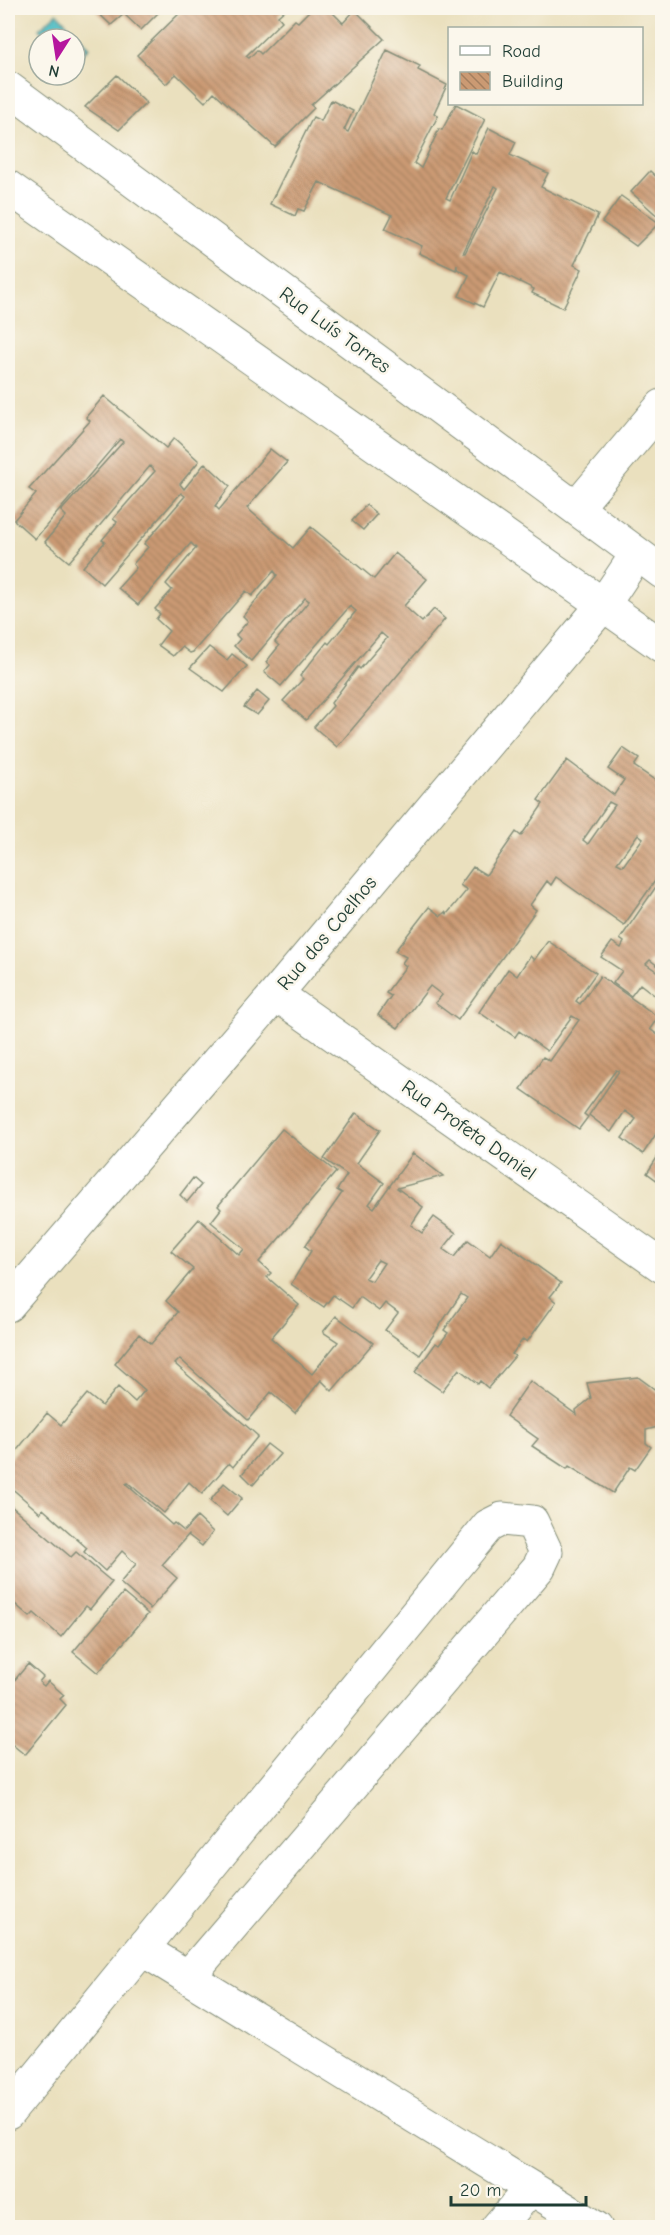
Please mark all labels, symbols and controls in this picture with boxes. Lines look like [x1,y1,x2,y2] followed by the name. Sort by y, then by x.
[27,27,87,87] north arrow
[448,27,643,105] legend
[502,41,541,62] text: Road
[47,61,61,81] text: N
[502,71,564,92] text: Building
[275,282,395,378] street label: Rua Luís Torres
[273,871,381,995] street label: Rua dos Coelhos
[397,1075,541,1185] street label: Rua Profeta Daniel
[451,2169,586,2207] scale bar
[460,2180,501,2201] text: 20 m

